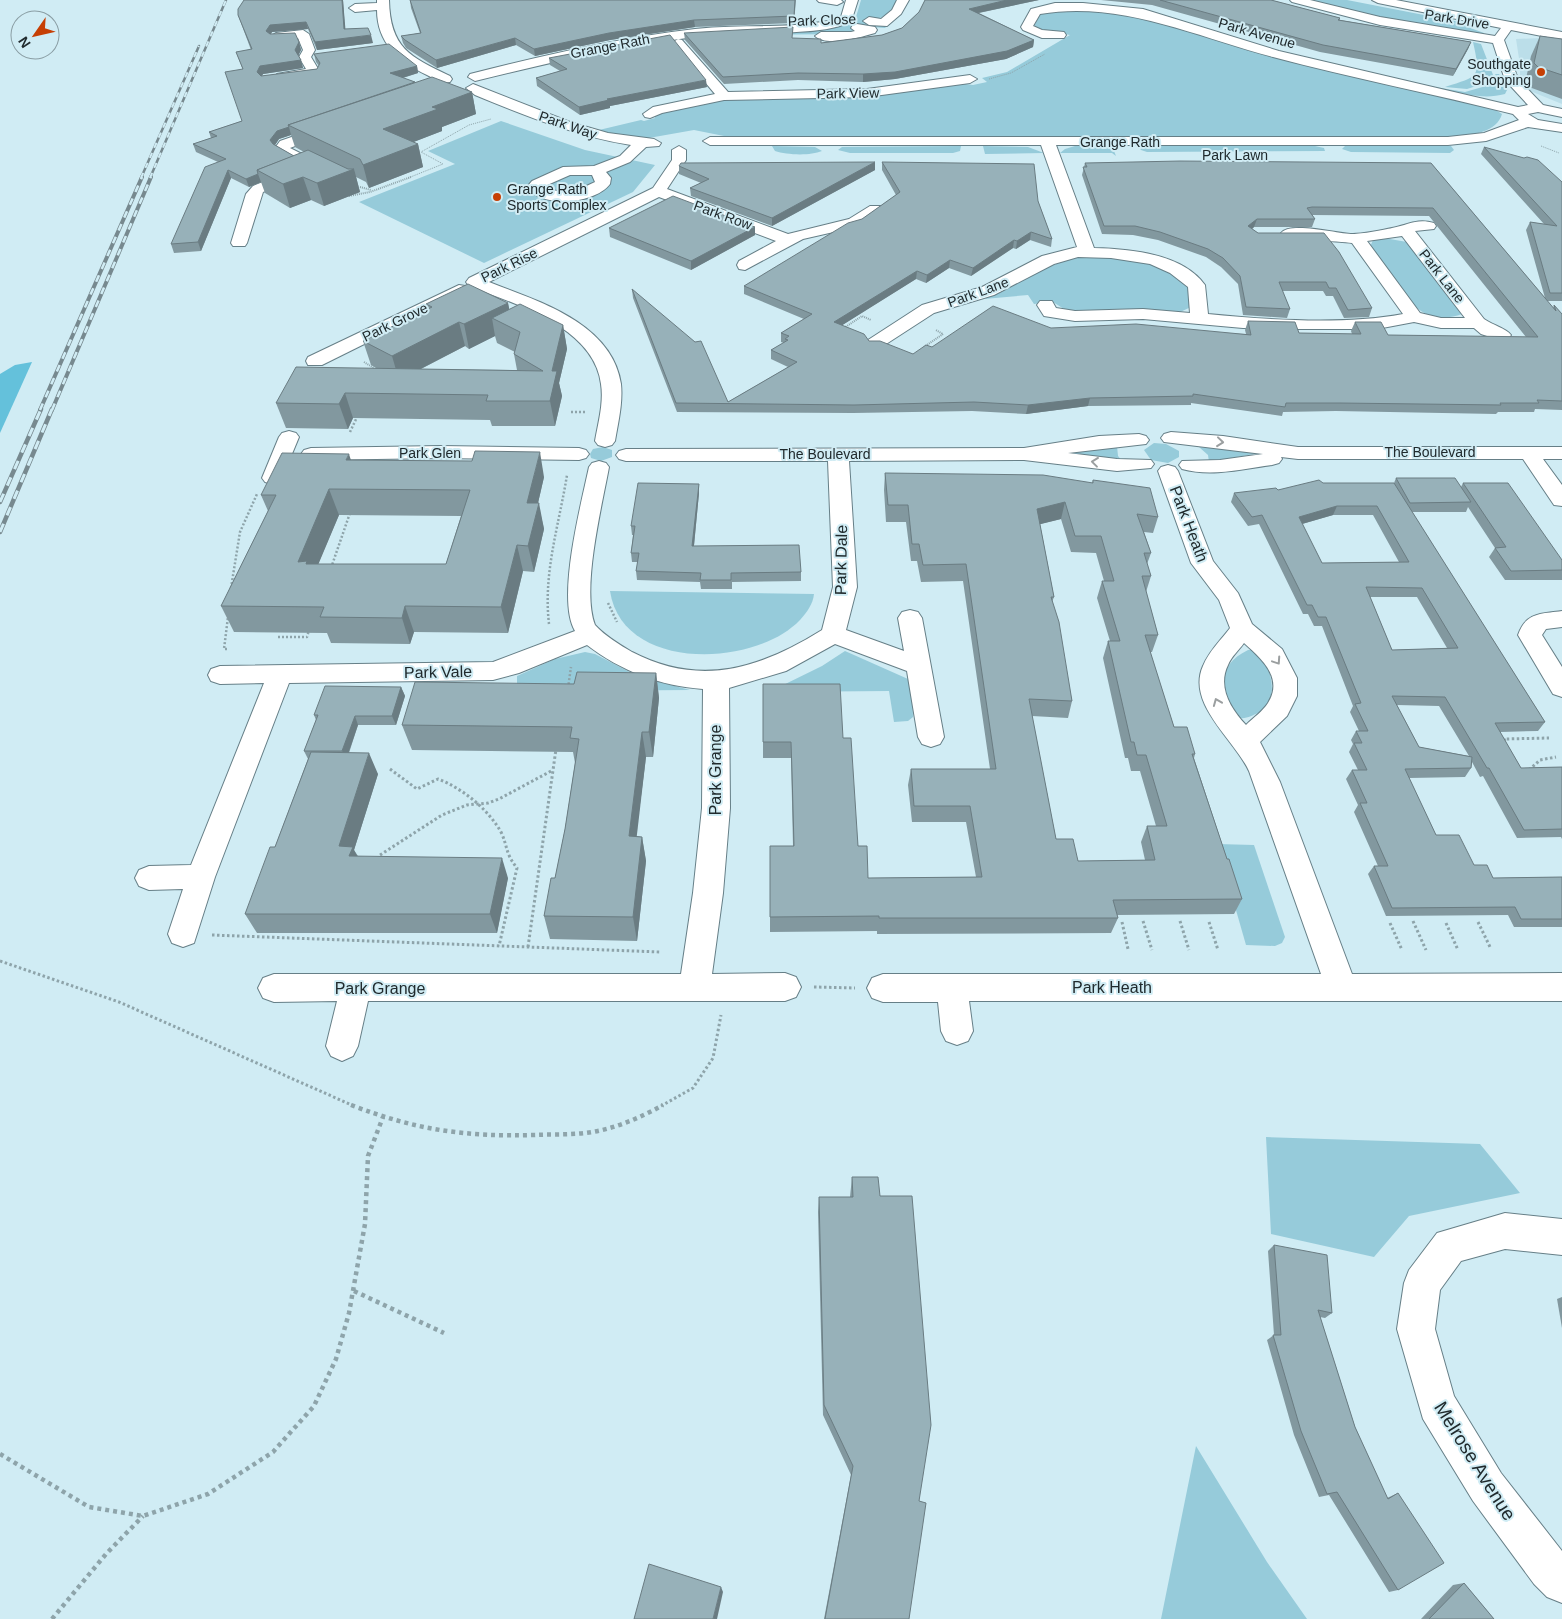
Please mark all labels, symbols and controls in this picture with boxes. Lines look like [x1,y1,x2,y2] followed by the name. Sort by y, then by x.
[1423,6,1491,32] street label: Park Drive
[10,10,60,60] north arrow
[788,11,857,29] street label: Park Close
[1217,14,1297,52] street label: Park Avenue
[569,30,651,62] street label: Grange Rath
[15,34,34,51] text: N
[1467,56,1531,88] place label: Southgate Shopping
[1535,66,1547,78] marker: Southgate Shopping
[816,84,880,102] street label: Park View
[537,108,599,142] street label: Park Way
[1080,134,1160,150] street label: Grange Rath
[1202,147,1268,163] street label: Park Lawn
[507,181,607,213] place label: Grange Rath Sports Complex
[491,191,503,203] marker: Grange Rath Sports Complex
[692,197,755,233] street label: Park Row
[478,244,540,285] street label: Park Rise
[1416,246,1468,306] street label: Park Lane
[945,273,1011,310] street label: Park Lane
[360,299,431,345] street label: Park Grove
[1216,436,1224,447] one-way arrow
[1384,444,1476,460] street label: The Boulevard
[399,445,461,461] street label: Park Glen
[779,446,871,462] street label: The Boulevard
[1091,457,1099,468] one-way arrow
[1167,484,1211,564] street label: Park Heath
[832,525,850,595] street label: Park Dale
[1271,655,1280,665] one-way arrow
[404,663,472,681] street label: Park Vale
[1212,698,1223,707] one-way arrow
[707,725,724,815] street label: Park Grange
[1072,979,1152,996] street label: Park Heath
[335,980,425,997] street label: Park Grange
[1430,1398,1520,1524] street label: Melrose Avenue

